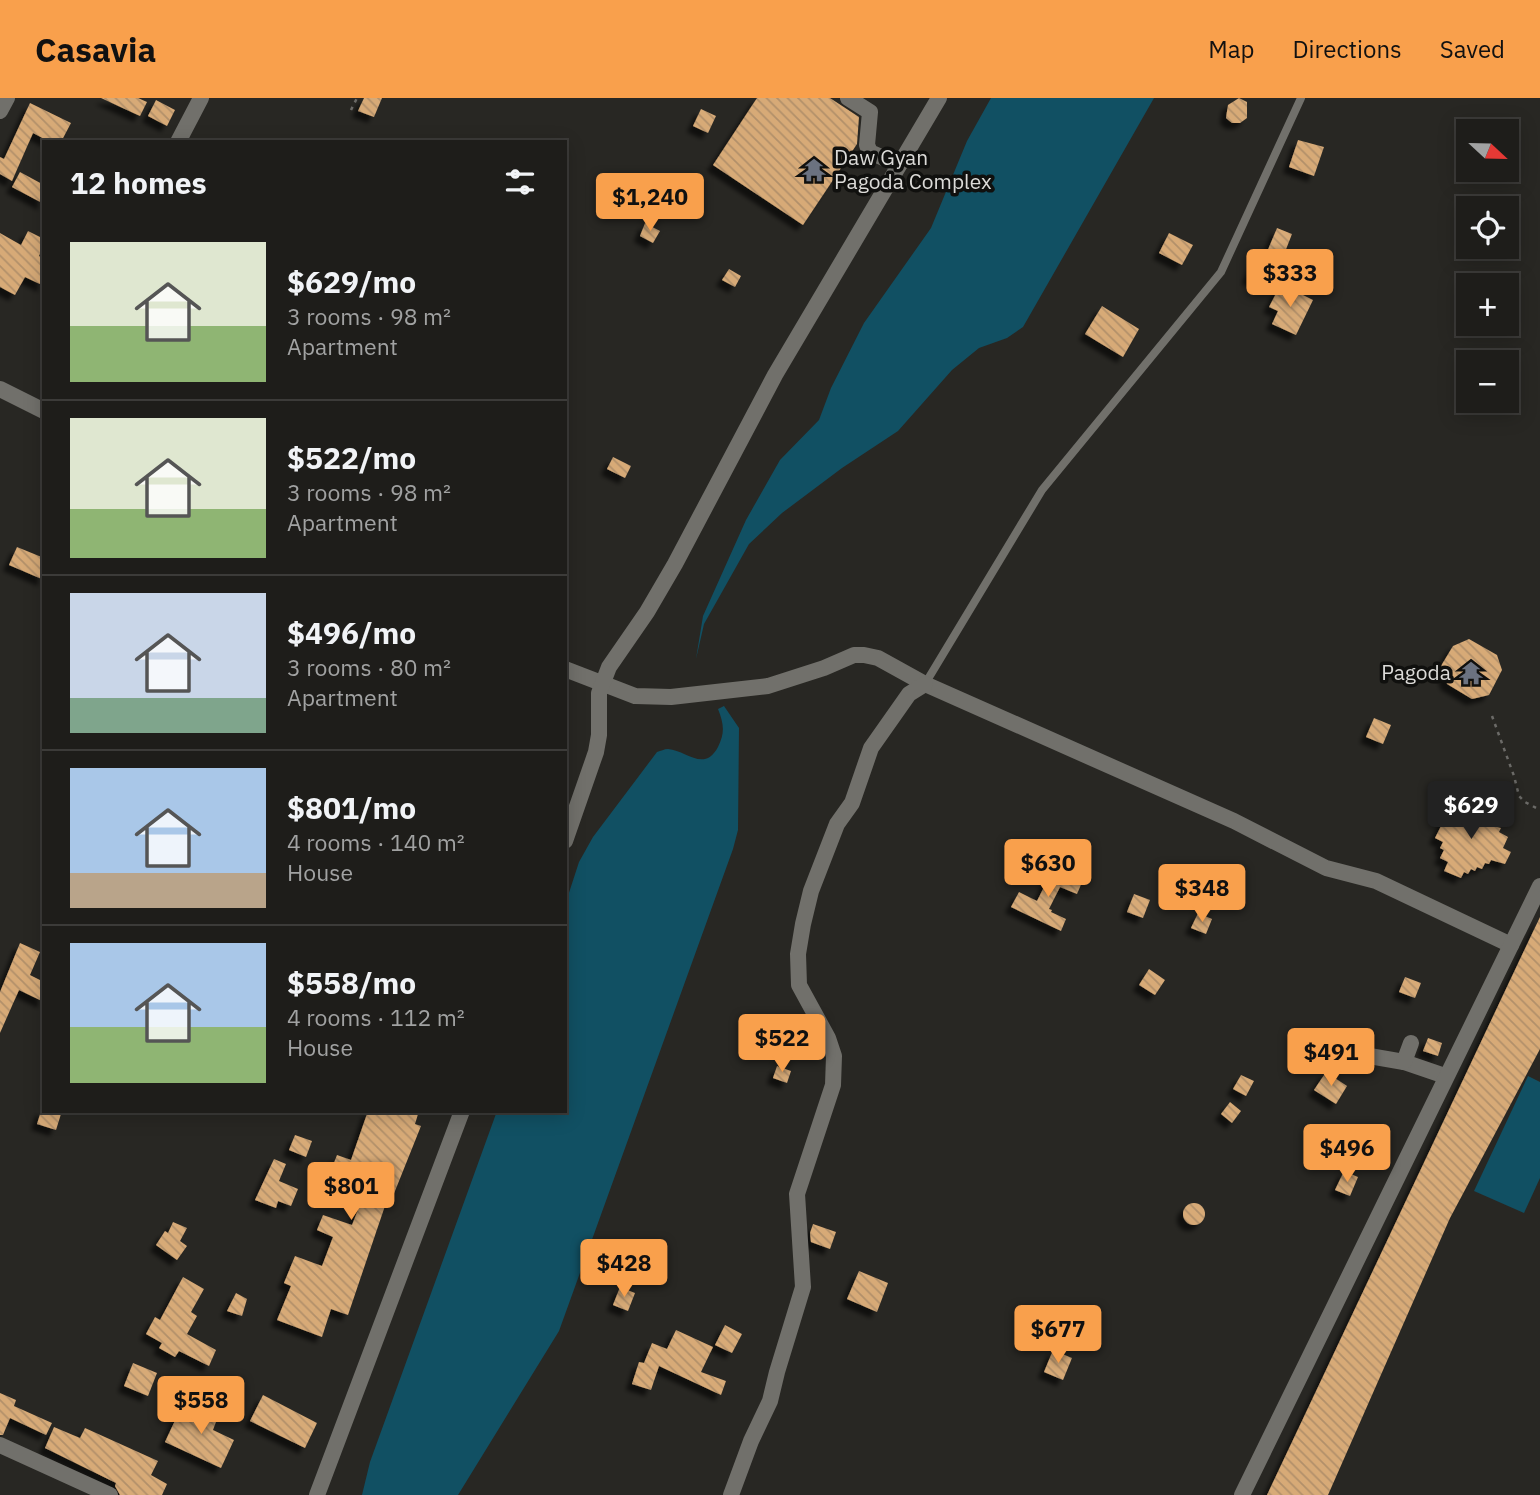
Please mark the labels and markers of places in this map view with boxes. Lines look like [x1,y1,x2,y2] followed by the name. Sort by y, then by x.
[834,143,992,195] place label: Daw Gyan Pagoda Complex
[800,156,828,184] temple icon: Daw Gyan Pagoda Complex
[593,174,707,233] pin: $1,240
[1249,250,1331,309] pin: $333
[1381,658,1451,686] place label: Pagoda
[1457,659,1485,687] temple icon: Pagoda
[1430,782,1512,841] pin: $629
[1007,840,1089,899] pin: $630
[1161,864,1243,924] pin: $348
[741,1014,823,1074] pin: $522
[1290,1028,1372,1088] pin: $491
[1306,1124,1388,1184] pin: $496
[310,1162,392,1222] pin: $801
[583,1240,665,1299] pin: $428
[1017,1306,1099,1365] pin: $677
[160,1376,242,1436] pin: $558

